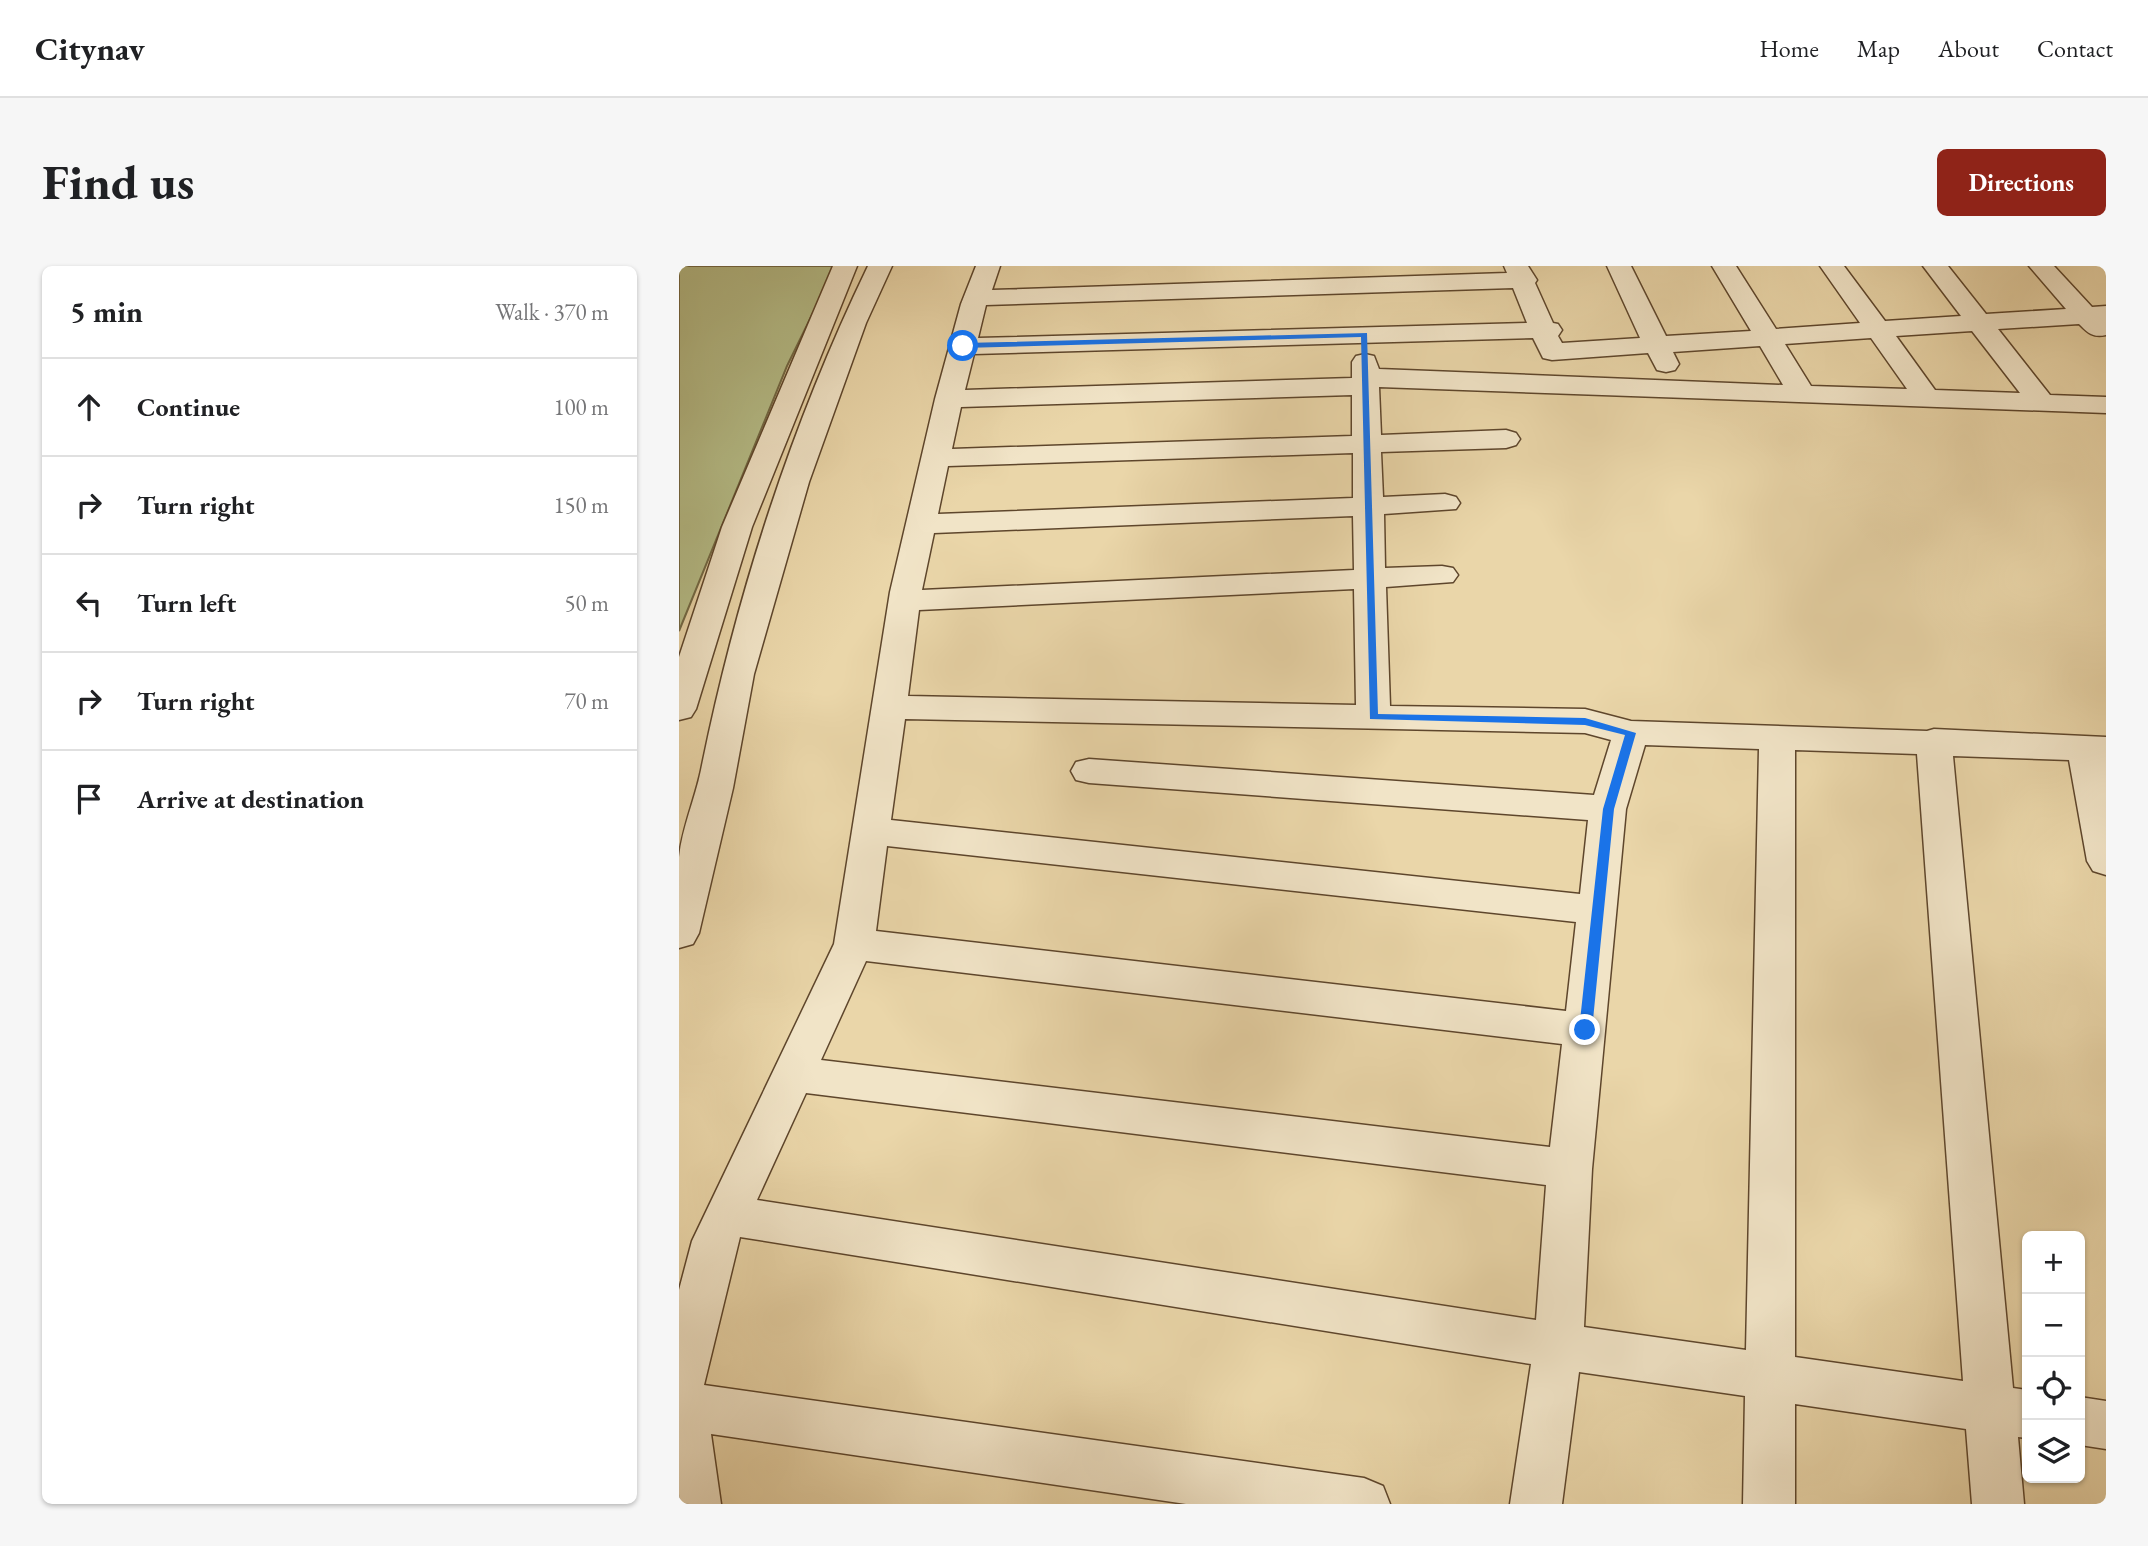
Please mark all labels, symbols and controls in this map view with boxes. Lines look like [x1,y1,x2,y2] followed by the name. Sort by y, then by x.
[35,27,145,70] text: Citynav
[1759,33,1819,64] text: Home
[1857,33,1900,64] text: Map
[1938,33,1999,64] text: About
[2037,33,2113,64] text: Contact
[1937,149,2106,216] button: Directions
[42,150,194,214] text: Find us
[70,292,143,331] text: 5 min
[495,297,609,327] text: Walk · 370 m
[947,330,978,361] route start
[70,388,108,426] icon: ahead
[137,390,240,424] text: Continue
[553,392,609,422] text: 100 m
[70,486,108,524] icon: right
[137,488,255,522] text: Turn right
[553,490,609,520] text: 150 m
[70,584,108,622] icon: left
[137,586,236,620] text: Turn left
[564,588,609,618] text: 50 m
[70,682,108,720] icon: right
[137,684,255,718] text: Turn right
[564,686,609,716] text: 70 m
[70,780,108,818] icon: arrive
[137,782,364,816] text: Arrive at destination
[1569,1014,1600,1045] route end
[2022,1231,2085,1483] map controls
[2022,1231,2085,1294] button: +
[2022,1294,2085,1357] button: −
[2022,1357,2085,1420] button: locate
[2022,1420,2085,1483] button: layers

